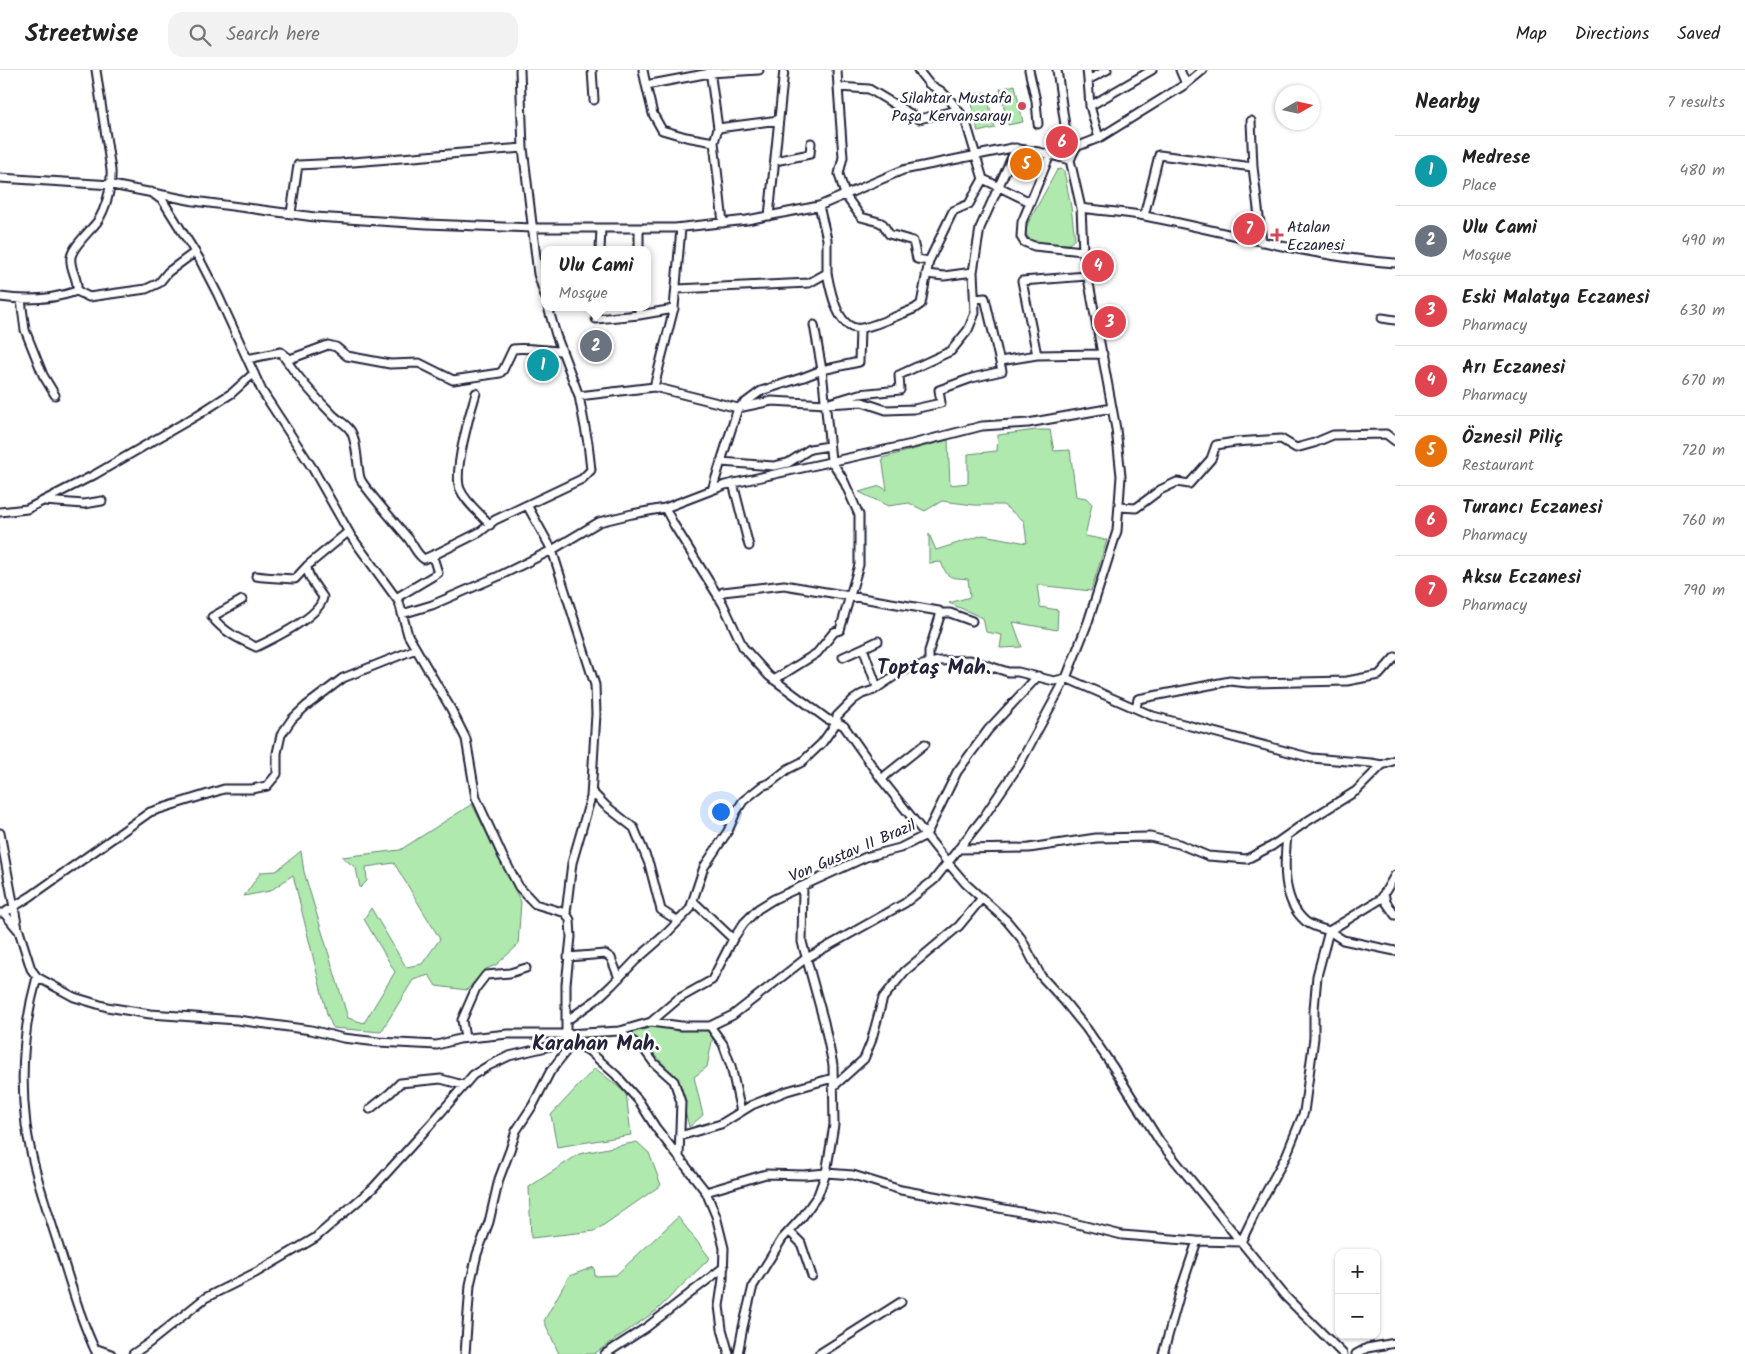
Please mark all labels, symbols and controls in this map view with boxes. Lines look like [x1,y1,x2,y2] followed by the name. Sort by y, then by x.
[168,12,518,57] search box
[25,15,138,54] text: Streetwise
[226,20,320,50] text: Search here
[1515,20,1547,49] text: Map
[1575,20,1649,49] text: Directions
[1677,20,1720,49] text: Saved
[186,21,214,49] icon: search
[1275,85,1320,130] north arrow
[892,86,1012,129] place label: Silahtar Mustafa Paşa Kervansarayı
[1415,86,1480,119] text: Nearby
[1667,90,1725,115] text: 7 results
[1016,100,1028,112] marker: Silahtar Mustafa Paşa Kervansarayı
[1046,123,1078,161] pin: 6
[1462,143,1530,173] text: Medrese
[1010,145,1042,183] pin: 5
[1429,158,1433,183] text: 1
[1679,158,1725,183] text: 480 m
[1462,173,1496,198] text: Place
[1233,210,1265,248] pin: 7
[1462,213,1537,243] text: Ulu Cami
[1287,215,1346,258] place label: Atalan Eczanesi
[1426,228,1436,253] text: 2
[1681,228,1725,253] text: 490 m
[1271,229,1283,241] marker: Atalan Eczanesi
[1462,243,1511,268] text: Mosque
[541,246,651,311] popup
[1082,247,1114,285] pin: 4
[559,251,633,281] text: Ulu Cami
[559,281,608,306] text: Mosque
[1462,283,1649,313] text: Eski Malatya Eczanesi
[1427,298,1435,323] text: 3
[1680,298,1725,323] text: 630 m
[1094,303,1126,341] pin: 3
[1462,313,1527,338] text: Pharmacy
[580,327,612,365] pin: 2
[527,346,559,384] pin: 1
[1462,353,1565,383] text: Arı Eczanesi
[1427,368,1435,393] text: 4
[1682,368,1725,393] text: 670 m
[1462,383,1527,408] text: Pharmacy
[1462,423,1564,453] text: Öznesil Piliç
[1427,438,1435,463] text: 5
[1681,438,1725,463] text: 720 m
[1462,453,1534,478] text: Restaurant
[1462,493,1602,523] text: Turancı Eczanesi
[1427,508,1435,533] text: 6
[1682,508,1725,533] text: 760 m
[1462,523,1527,548] text: Pharmacy
[1462,563,1581,593] text: Aksu Eczanesi
[1427,578,1435,603] text: 7
[1683,578,1725,603] text: 790 m
[1462,593,1527,618] text: Pharmacy
[877,652,991,685] district label: Toptaş Mah.
[708,799,734,825] your location
[785,813,920,889] street label: Von Gustav II Brazil
[532,1028,660,1061] district label: Karahan Mah.
[1335,1249,1380,1339] map controls
[1335,1249,1380,1294] button: +
[1335,1294,1380,1339] button: −

